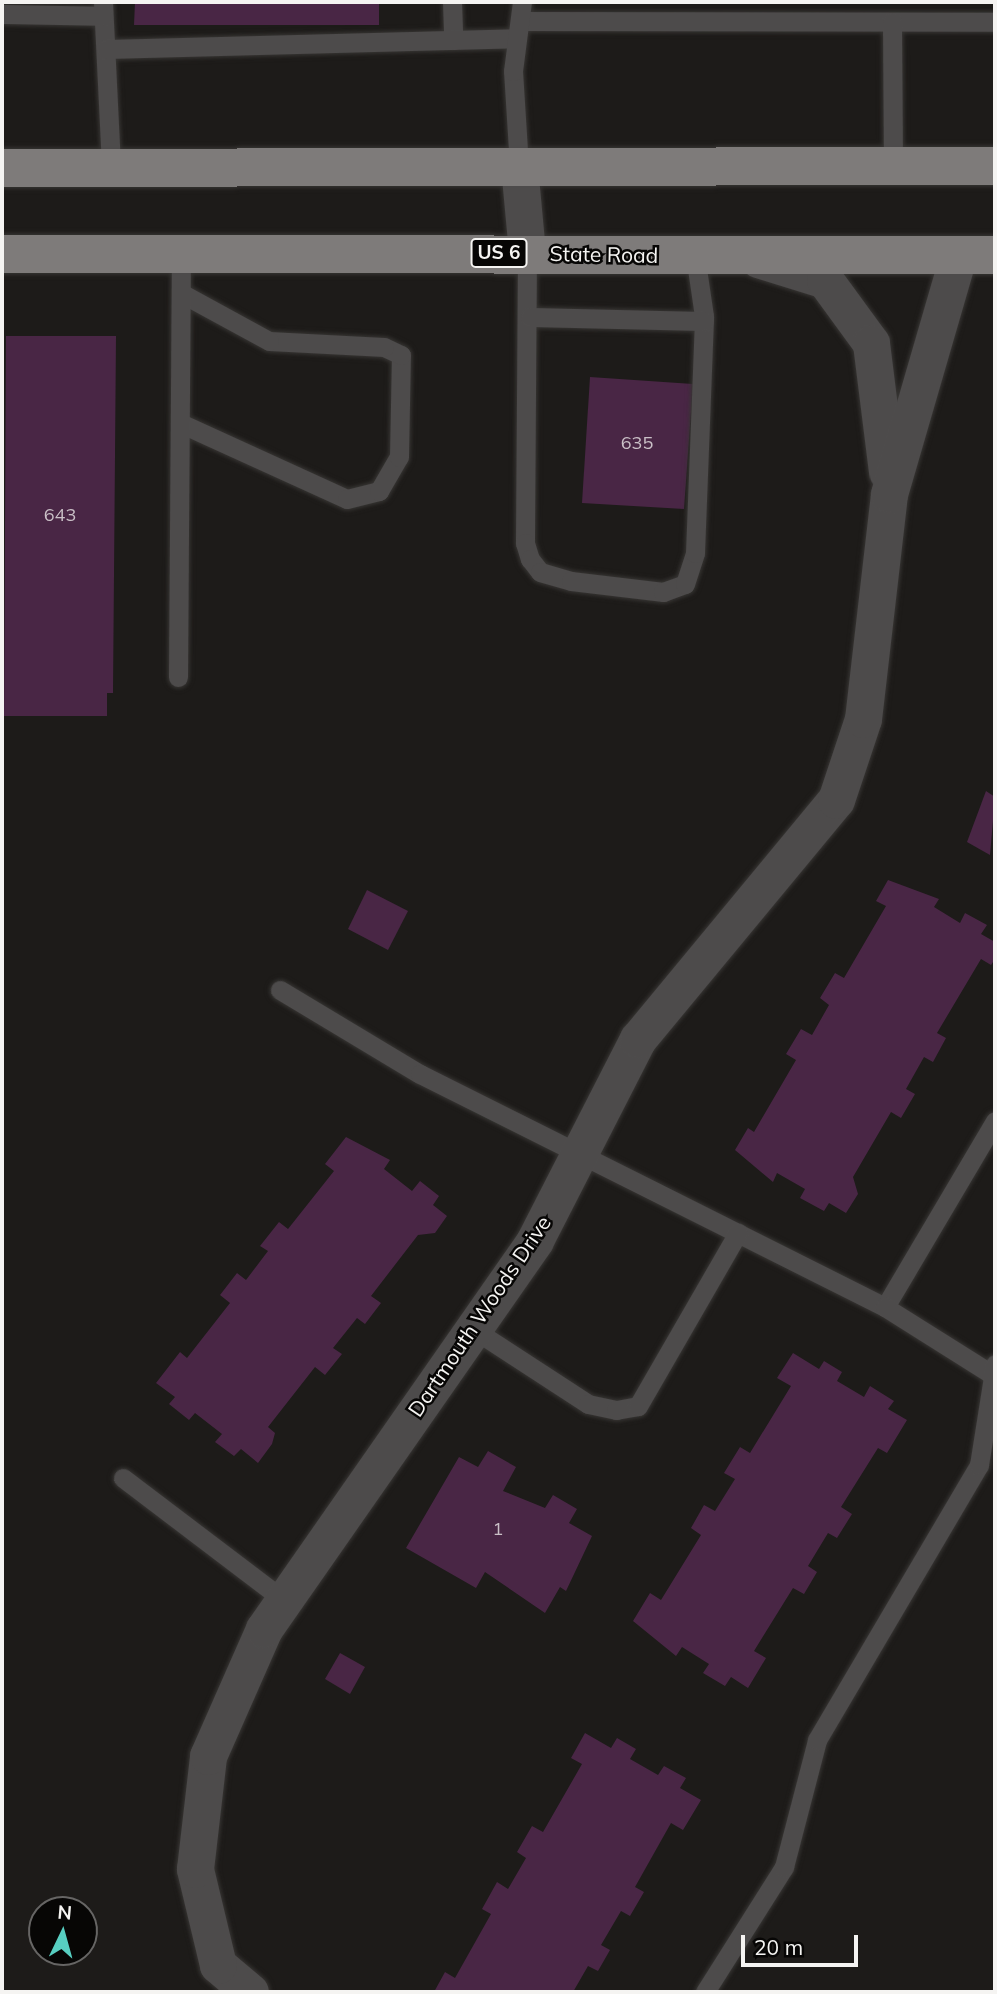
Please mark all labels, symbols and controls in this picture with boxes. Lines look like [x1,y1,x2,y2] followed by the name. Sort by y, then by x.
[469,238,529,268] road number: US 6
[549,240,659,268] street label: State Road
[621,432,653,454] house number: 635
[44,504,76,526] house number: 643
[402,1211,556,1421] street label: Dartmouth Woods Drive
[493,1518,503,1540] house number: 1
[28,1896,98,1966] north arrow
[56,1899,73,1925] text: N
[745,1920,862,1964] scale bar
[754,1934,803,1960] text: 20 m

